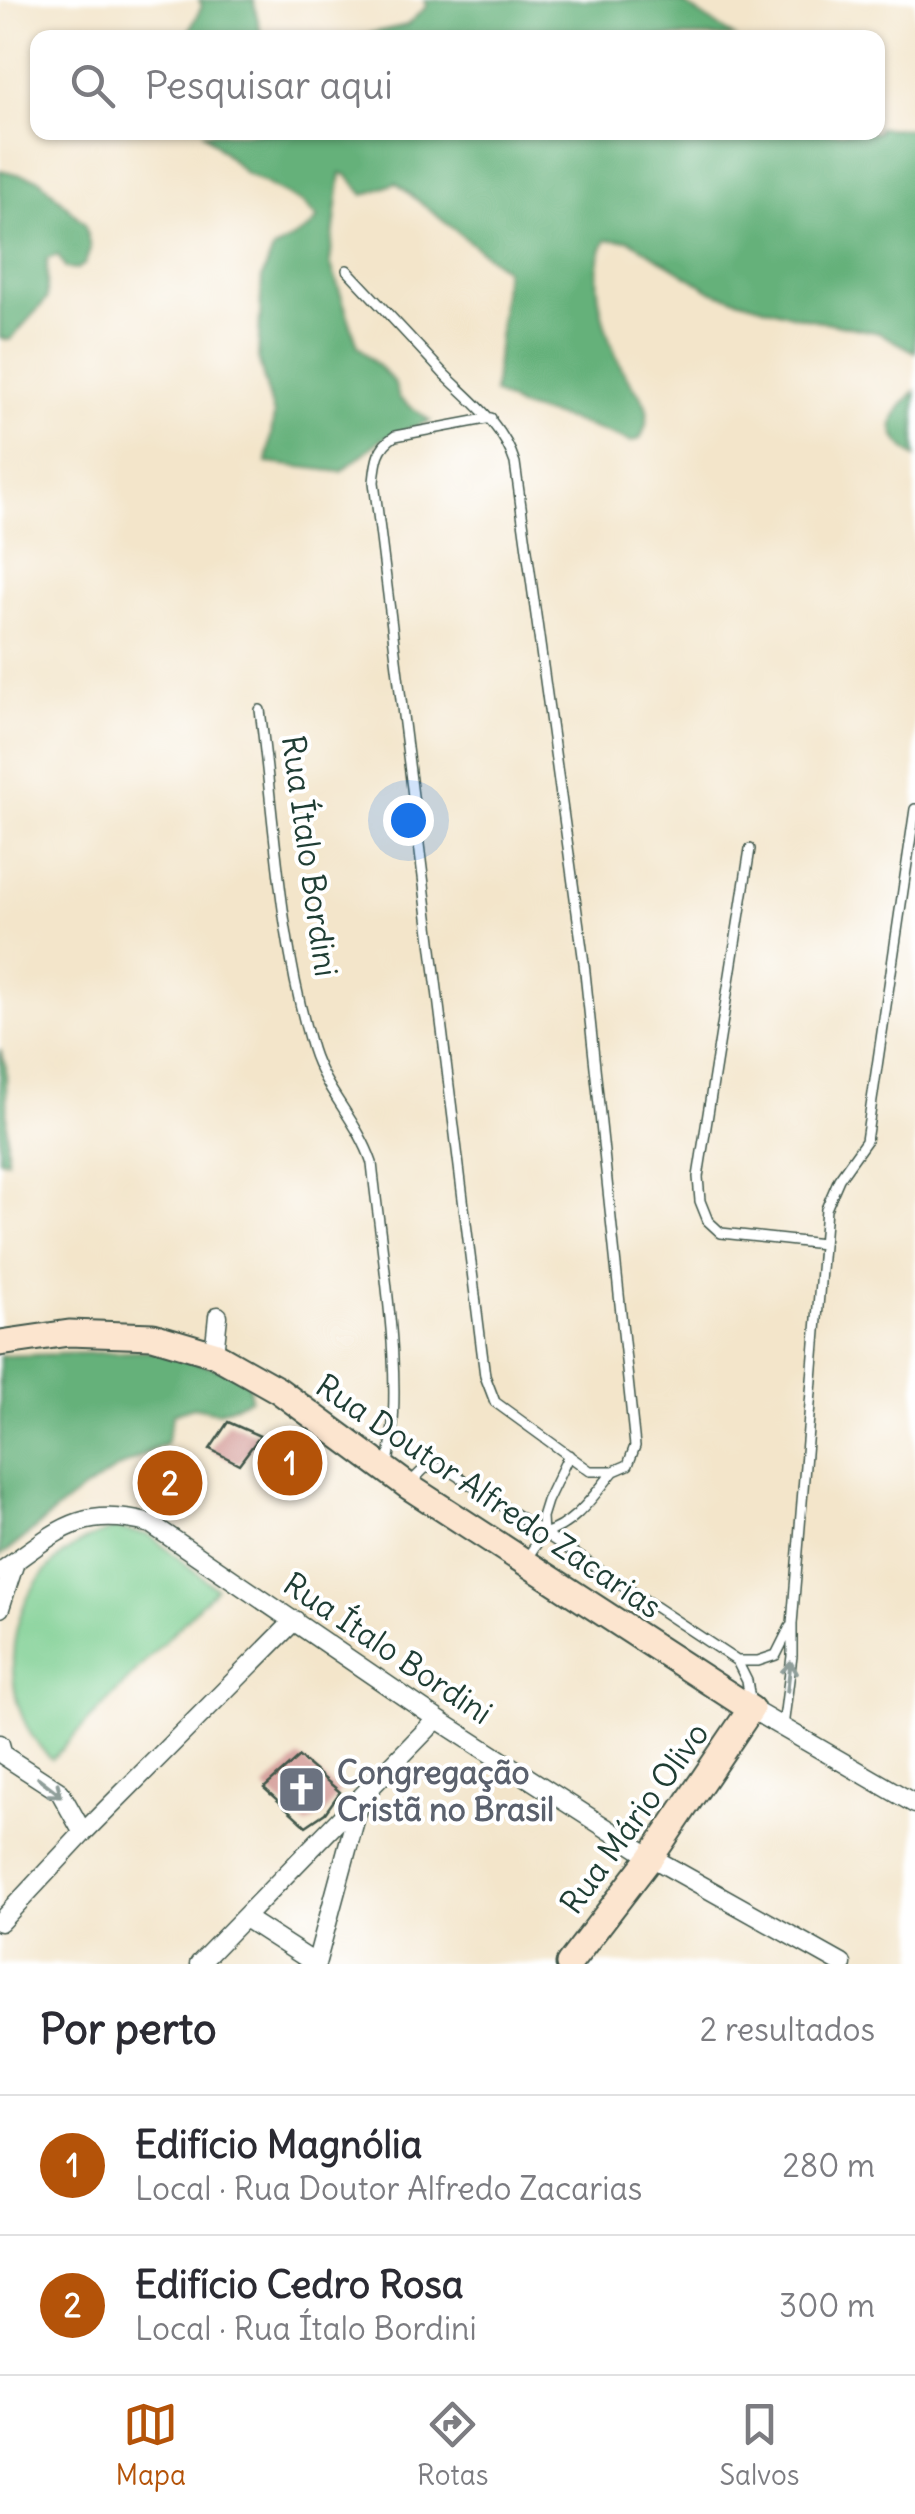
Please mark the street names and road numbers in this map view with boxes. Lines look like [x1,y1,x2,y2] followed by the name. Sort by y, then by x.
[273,733,347,979] street label: Rua Ítalo Bordini
[308,1365,670,1627] street label: Rua Doutor Alfredo Zacarias
[276,1563,500,1733] street label: Rua Ítalo Bordini
[551,1714,717,1922] street label: Rua Mário Olivo

